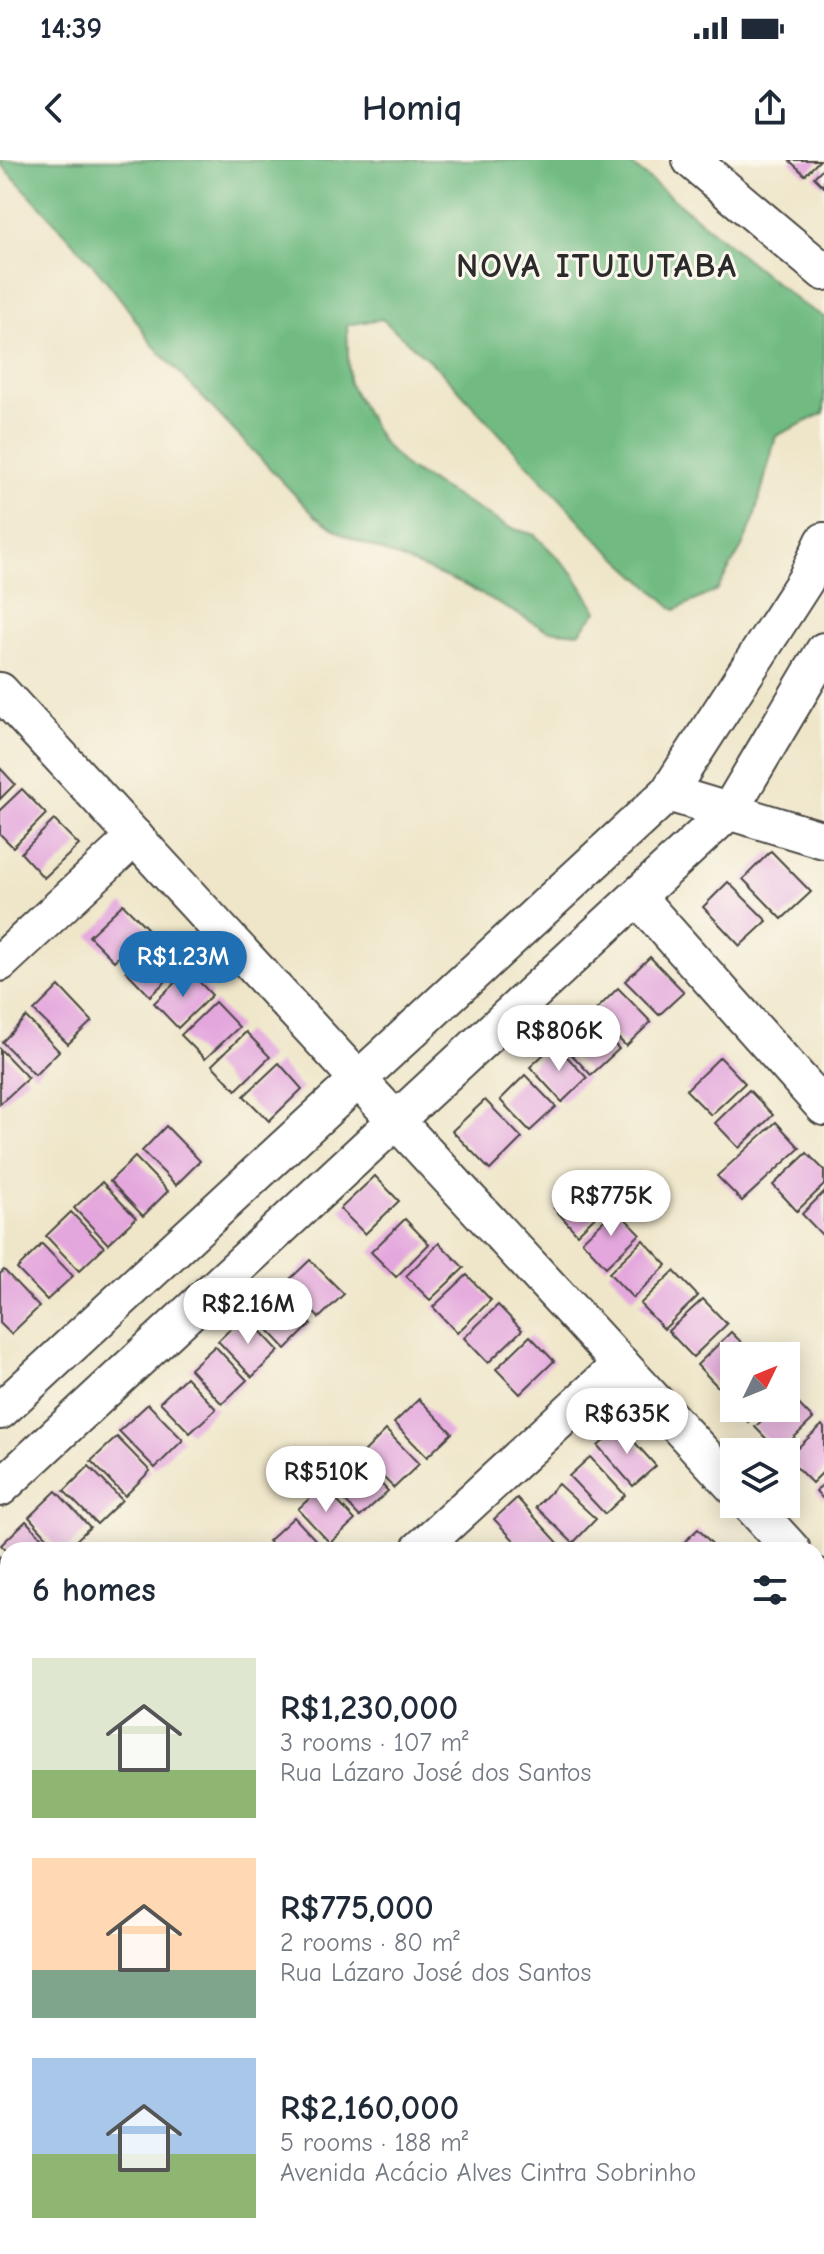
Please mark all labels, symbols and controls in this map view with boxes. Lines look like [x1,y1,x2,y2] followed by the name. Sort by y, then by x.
[40,11,102,46] text: 14:39
[32,86,76,130] icon: back
[748,86,792,130] icon: share
[362,88,462,129] text: Homiq
[456,246,738,286] district label: NOVA ITUIUTABA
[109,931,257,999] pin: R$1.23M
[137,942,229,972] text: R$1.23M
[494,1005,624,1073] pin: R$806K
[515,1016,603,1046] text: R$806K
[546,1170,676,1238] pin: R$775K
[570,1181,652,1211] text: R$775K
[174,1278,322,1346] pin: R$2.16M
[201,1289,295,1319] text: R$2.16M
[720,1342,800,1422] north arrow
[720,1342,800,1518] map controls
[562,1388,692,1456] pin: R$635K
[584,1399,670,1429] text: R$635K
[720,1438,800,1518] button: layers
[261,1446,391,1514] pin: R$510K
[284,1457,368,1487] text: R$510K
[748,1568,792,1612] icon: filters
[32,1570,156,1610] text: 6 homes
[280,1688,458,1728] text: R$1,230,000
[96,1690,192,1786] icon: home
[280,1728,469,1758] text: 3 rooms · 107 m²
[280,1758,591,1788] text: Rua Lázaro José dos Santos
[280,1888,434,1928] text: R$775,000
[96,1890,192,1986] icon: home
[280,1928,460,1958] text: 2 rooms · 80 m²
[280,1958,591,1988] text: Rua Lázaro José dos Santos
[280,2088,459,2128] text: R$2,160,000
[96,2090,192,2186] icon: home
[280,2128,468,2158] text: 5 rooms · 188 m²
[280,2158,696,2188] text: Avenida Acácio Alves Cintra Sobrinho

